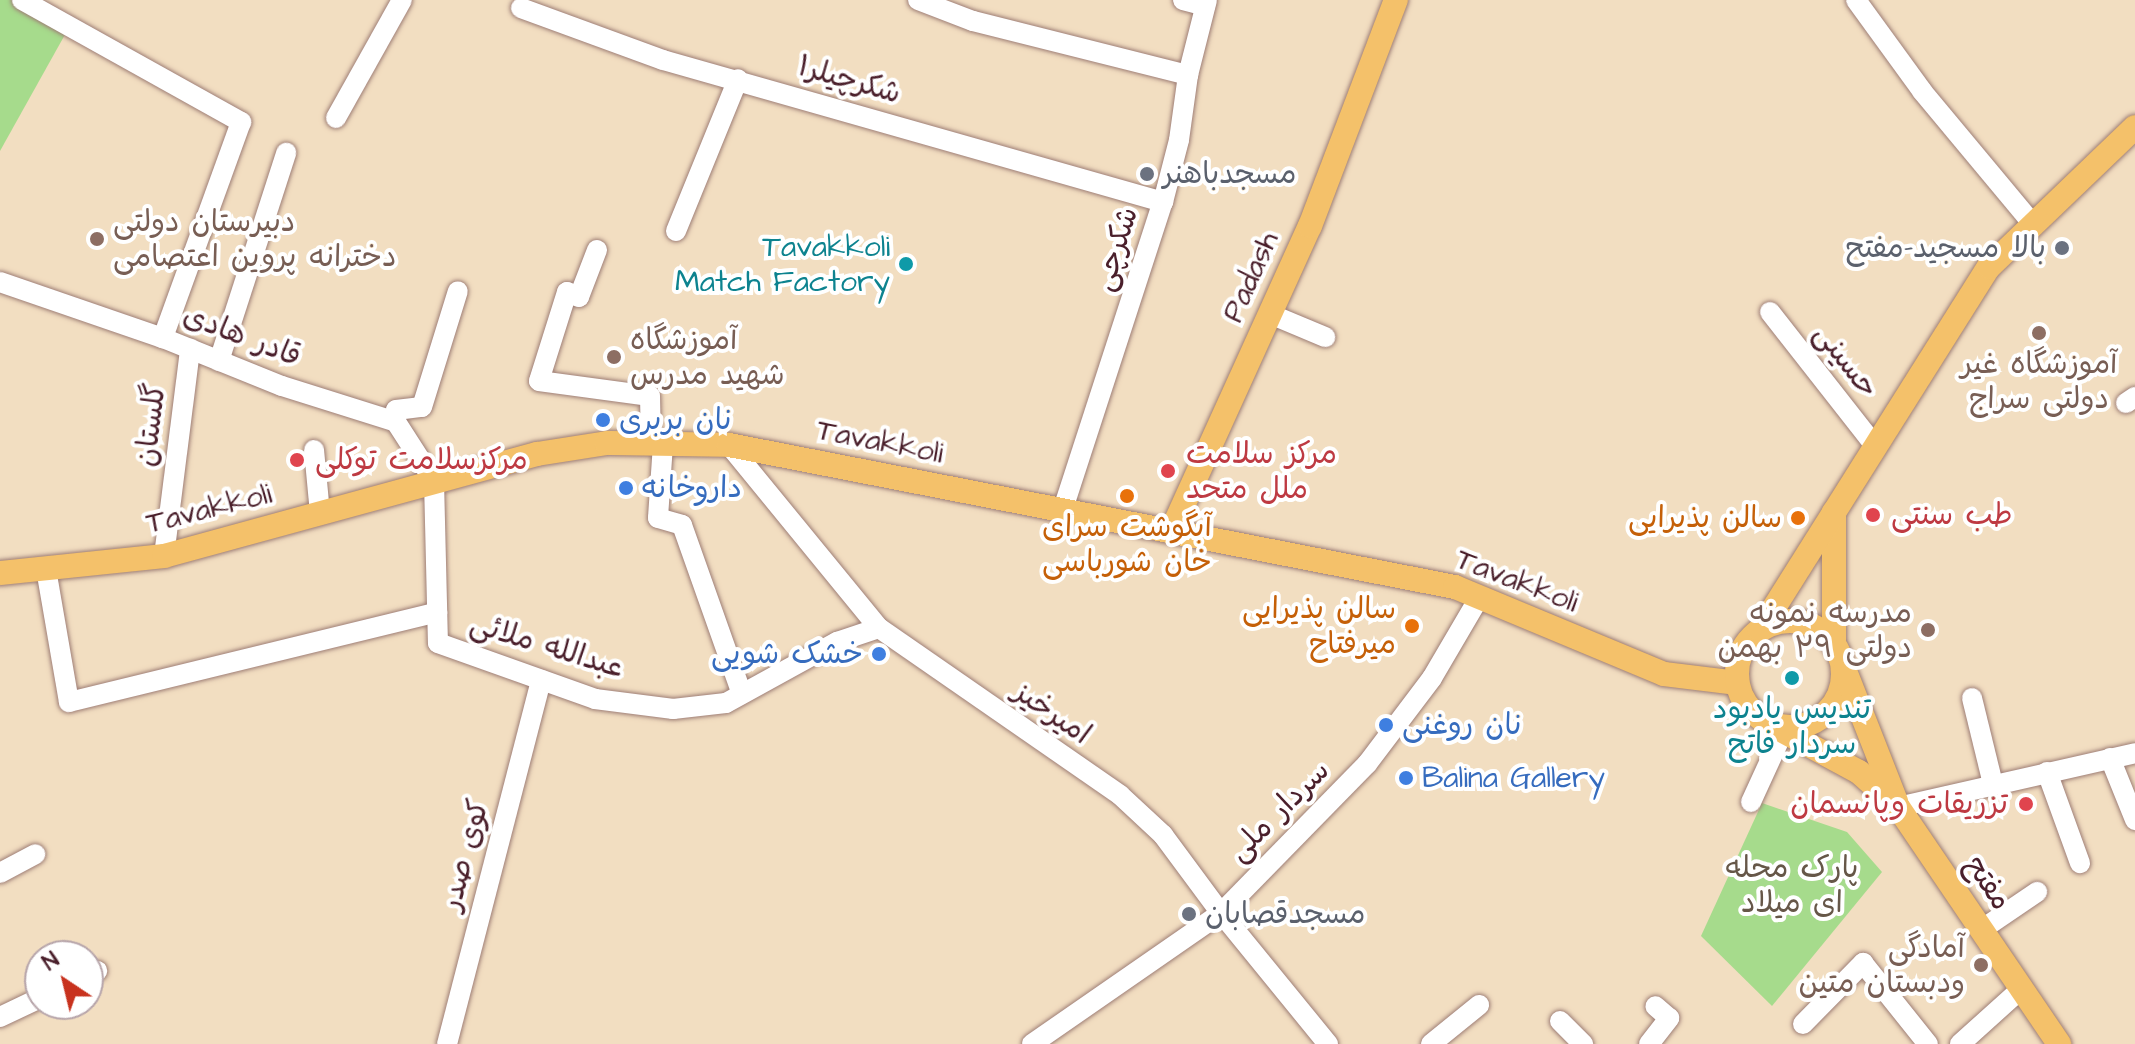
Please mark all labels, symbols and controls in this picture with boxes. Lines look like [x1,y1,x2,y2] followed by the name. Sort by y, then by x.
[793,48,905,112] street label: شکرچیلر۱
[1163,156,1296,192] place label: مسجدباهنر
[1138,165,1156,183] marker: مسجدباهنر
[1086,202,1146,296] street label: شکرچی
[113,204,396,274] place label: دبیرستان دولتی دخترانه پروین اعتصامی
[1215,226,1287,328] street label: Padash
[675,229,890,300] place label: Tavakkoli Match Factory
[88,230,106,248] marker: دبیرستان دولتی دخترانه پروین اعتصامی
[1846,230,2046,266] place label: بالا مسجید-مفتح
[2053,239,2071,257] marker: بالا مسجید-مفتح
[897,255,915,273] marker: Tavakkoli Match Factory
[178,297,306,375] street label: قادر هادی
[1806,317,1886,405] street label: حسینی
[630,322,785,392] place label: آموزشگاه شهید مدرس
[2030,324,2048,342] marker: آموزشگاه غیر دولتی سراج
[1960,346,2118,416] place label: آموزشگاه غیر دولتی سراج
[605,348,623,366] marker: آموزشگاه شهید مدرس
[128,381,174,469] street label: گلستان
[619,402,732,438] place label: نان بربری
[594,411,612,429] marker: نان بربری
[814,412,946,472] street label: Tavakkoli
[1186,436,1337,506] place label: مرکز سلامت ملل متحد
[315,442,528,478] place label: مرکزسلامت توکلی
[286,449,308,471] marker: مرکزسلامت توکلی
[1157,460,1179,482] marker: مرکز سلامت ملل متحد
[642,470,742,506] place label: داروخانه
[143,476,275,542] street label: Tavakkoli
[617,479,635,497] marker: داروخانه
[1118,487,1136,505] marker: آبگوشت سرای خان شورباسی
[1891,497,2013,533] place label: طب سنتی
[1628,500,1782,536] place label: سالن پذیرایی
[1862,504,1884,526] marker: طب سنتی
[1042,509,1212,580] place label: آبگوشت سرای خان شورباسی
[1789,509,1807,527] marker: سالن پذیرایی
[1451,541,1583,621] street label: Tavakkoli
[1242,591,1396,662] place label: سالن پذیرایی میرفتاح
[1718,595,1912,666] place label: مدرسه نمونه دولتی ۲۹ بهمن
[466,606,628,686] street label: عبدالله ملائی
[1403,617,1421,635] marker: سالن پذیرایی میرفتاح
[1919,621,1937,639] marker: مدرسه نمونه دولتی ۲۹ بهمن
[711,636,863,672] place label: خشک شویی
[870,645,888,663] marker: خشک شویی
[1783,669,1801,687] marker: تندیس یادبود سردار فاتح
[1006,673,1098,753] street label: امیرخیز
[1713,691,1871,762] place label: تندیس یادبود سردار فاتح
[1402,707,1521,743] place label: نان روغنی
[1377,716,1395,734] marker: نان روغنی
[1221,753,1337,869] street label: سردار ملی
[1422,760,1605,796] place label: Balina Gallery
[1397,769,1415,787] marker: Balina Gallery
[1790,786,2008,822] place label: تزریقات وپانسمان
[2015,793,2037,815] marker: تزریقات وپانسمان
[433,796,497,914] street label: کوی صدر
[1957,849,2019,917] street label: مفتح
[1725,850,1859,920] park label: پارک محله ای میلاد
[1205,896,1366,932] place label: مسجدقصابان
[1180,905,1198,923] marker: مسجدقصابان
[1799,930,1965,1000] place label: آمادگی ودبستان متین
[24,940,104,1020] north arrow
[37,945,66,978] text: N
[1972,956,1990,974] marker: آمادگی ودبستان متین

